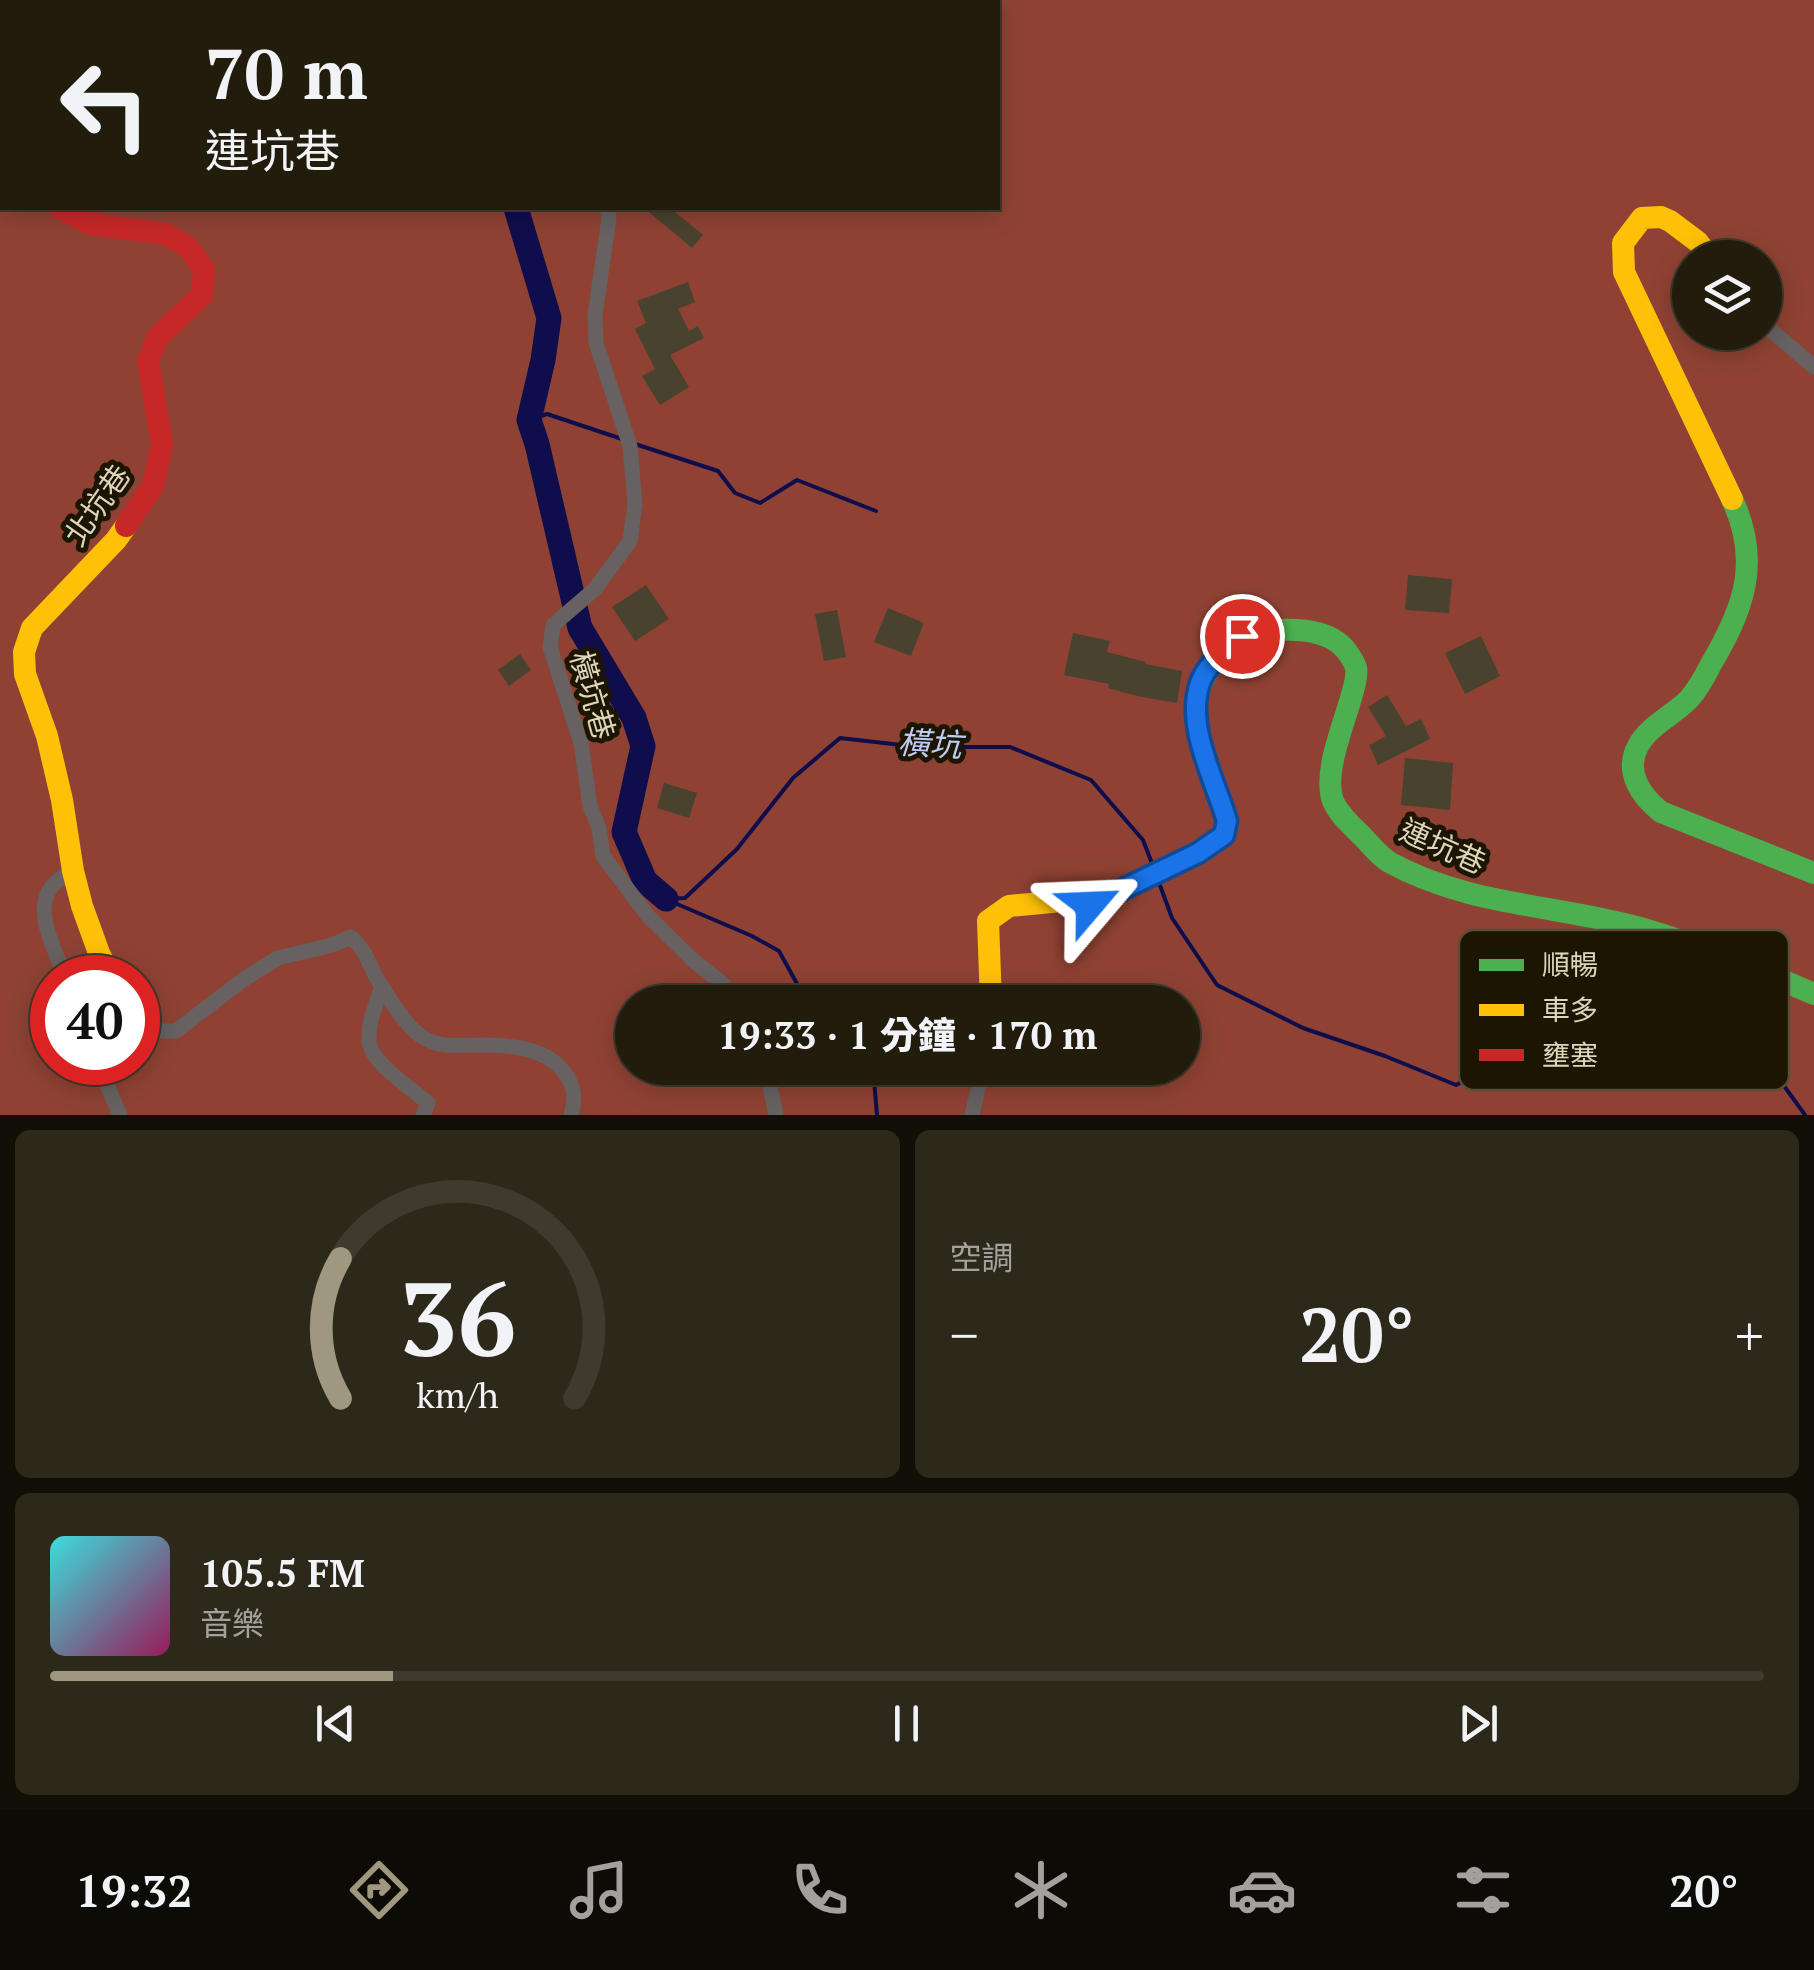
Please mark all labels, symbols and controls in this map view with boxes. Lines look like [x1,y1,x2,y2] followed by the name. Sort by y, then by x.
[205,26,368,119] text: 70 m
[40,40,170,170] icon: left
[205,120,340,180] text: 連坑巷
[1672,240,1782,350] map controls
[1672,240,1782,350] button: layers
[55,457,139,553] street label: 北坑巷
[1200,594,1285,679] pin
[1215,609,1270,664] icon: arrive
[561,646,625,744] street label: 橫坑巷
[897,720,967,766] water label: 橫坑
[1394,809,1492,883] street label: 連坑巷
[1038,853,1142,957] position arrow
[1459,930,1789,1090] legend
[1542,946,1598,983] text: 順暢
[30,955,160,1085] speed limit sign: 40
[1542,991,1598,1028] text: 車多
[718,1010,1097,1060] text: 19:33 · 1 分鐘 · 170 m
[1542,1036,1598,1073] text: 壅塞
[950,1236,1014,1278] text: 空調
[398,1248,516,1386] text: 36
[1299,1284,1415,1383] text: 20°
[950,1298,979,1371] text: −
[1735,1298,1764,1371] text: +
[416,1371,499,1418] text: km/h
[200,1548,365,1598] text: 105.5 FM
[200,1602,264,1644] text: 音樂
[308,1696,363,1751] icon: previous
[879,1696,934,1751] icon: pause
[1451,1696,1506,1751] icon: next
[344,1855,414,1925] icon: directions
[564,1855,634,1925] icon: music
[785,1855,855,1925] icon: phone
[1006,1855,1076,1925] icon: climate
[1227,1855,1297,1925] icon: car
[1448,1855,1518,1925] icon: filters
[75,1860,193,1920] text: 19:32
[1669,1860,1738,1920] text: 20°

